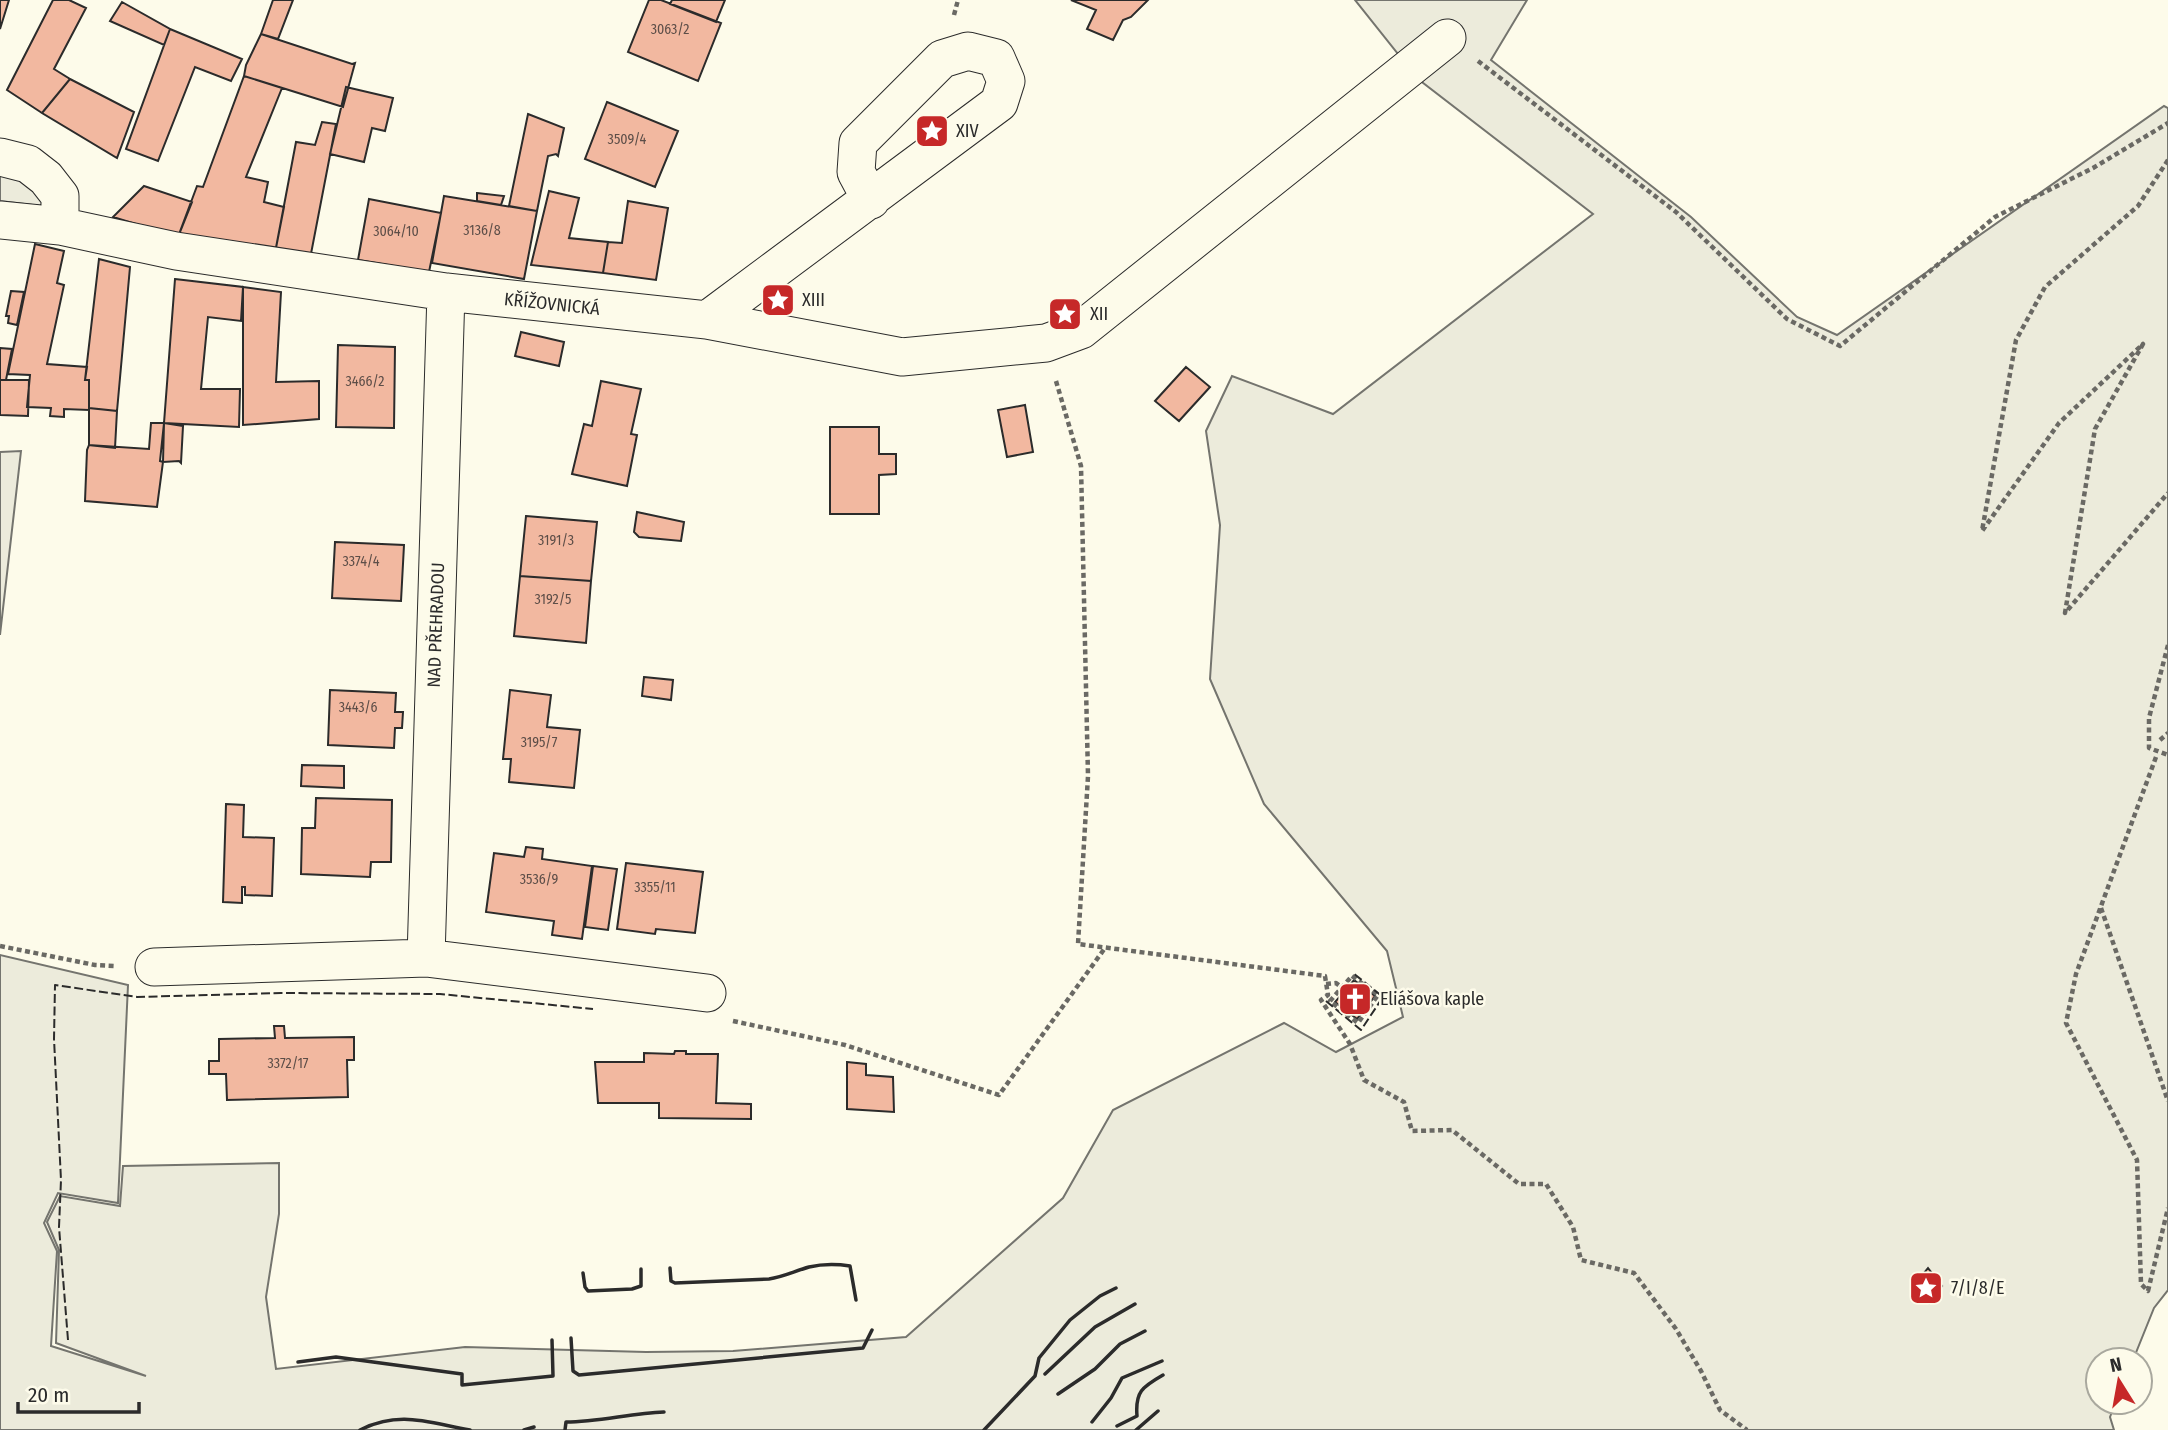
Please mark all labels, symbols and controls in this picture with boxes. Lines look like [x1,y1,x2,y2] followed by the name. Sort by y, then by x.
[651,21,689,38] house number: 3063/2
[913,112,951,150] place icon: XIV
[956,120,979,142] place label: XIV
[608,131,647,148] house number: 3509/4
[463,222,501,239] house number: 3136/8
[373,223,419,240] house number: 3064/10
[759,281,797,319] place icon: XIII
[503,287,602,320] street label: KŘÍŽOVNICKÁ
[802,289,825,311] place label: XIII
[1046,295,1084,333] place icon: XII
[1090,303,1108,325] place label: XII
[346,373,384,390] house number: 3466/2
[538,532,574,549] house number: 3191/3
[343,553,380,570] house number: 3374/4
[423,562,449,688] street label: NAD PŘEHRADOU
[535,591,571,608] house number: 3192/5
[339,699,377,716] house number: 3443/6
[521,734,558,751] house number: 3195/7
[520,871,558,888] house number: 3536/9
[634,879,676,896] house number: 3355/11
[1336,980,1374,1018] church icon: Eliášova kaple
[1380,988,1484,1010] place label: Eliášova kaple
[267,1055,309,1072] house number: 3372/17
[1907,1269,1945,1307] place icon: 7/I/8/E
[1951,1277,2005,1299] place label: 7/I/8/E
[2084,1346,2154,1416] north arrow
[2108,1352,2124,1377] text: N
[18,1370,138,1414] scale bar
[28,1382,69,1408] text: 20 m

